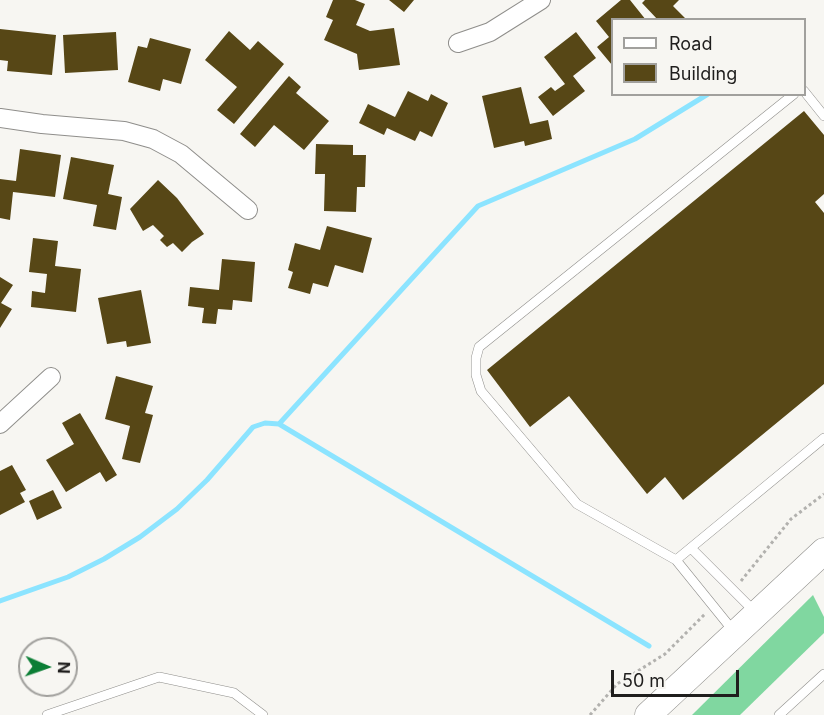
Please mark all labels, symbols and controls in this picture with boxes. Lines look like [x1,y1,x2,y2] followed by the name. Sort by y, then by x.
[611,18,806,96] legend
[669,33,712,54] text: Road
[669,63,737,84] text: Building
[18,637,78,697] north arrow
[614,658,742,696] scale bar
[54,661,74,674] text: N
[622,670,665,691] text: 50 m

